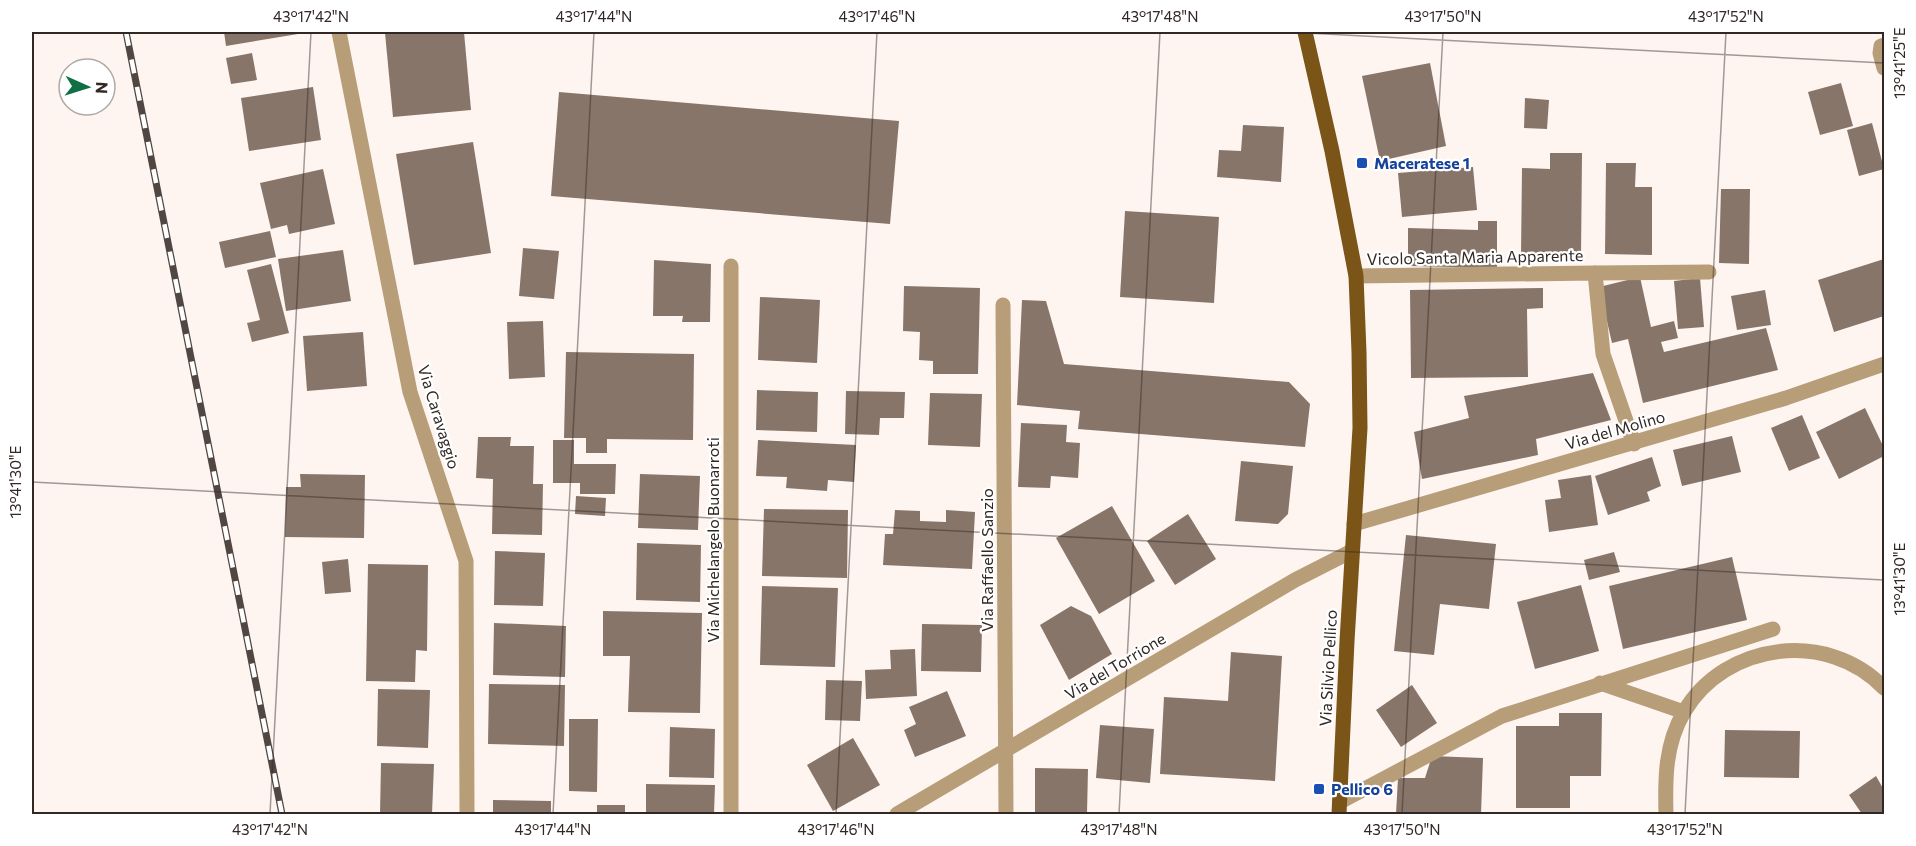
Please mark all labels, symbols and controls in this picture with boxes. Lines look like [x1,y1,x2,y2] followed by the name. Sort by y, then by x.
[273,7,349,25] text: 43°17'42"N
[556,7,632,25] text: 43°17'44"N
[839,7,915,25] text: 43°17'46"N
[1122,7,1198,25] text: 43°17'48"N
[1404,7,1482,25] text: 43°17'50"N
[1688,7,1764,25] text: 43°17'52"N
[1890,27,1908,99] text: 13°41'25"E
[57,57,117,117] north arrow
[93,81,112,94] text: N
[1374,153,1470,172] place label: Maceratese 1
[1355,156,1369,170] marker: Maceratese 1
[1367,245,1583,268] street label: Vicolo Santa Maria Apparente
[415,363,464,471] street label: Via Caravaggio
[1563,406,1667,453] street label: Via del Molino
[703,437,722,643] street label: Via Michelangelo Buonarroti
[6,445,24,518] text: 13°41'30"E
[977,488,996,632] street label: Via Raffaello Sanzio
[1890,542,1908,615] text: 13°41'30"E
[1315,609,1340,727] street label: Via Silvio Pellico
[1061,628,1168,703] street label: Via del Torrione
[1331,779,1393,798] place label: Pellico 6
[1312,782,1326,796] marker: Pellico 6
[232,820,308,838] text: 43°17'42"N
[515,820,591,838] text: 43°17'44"N
[798,820,874,838] text: 43°17'46"N
[1081,820,1157,838] text: 43°17'48"N
[1363,820,1441,838] text: 43°17'50"N
[1647,820,1723,838] text: 43°17'52"N

